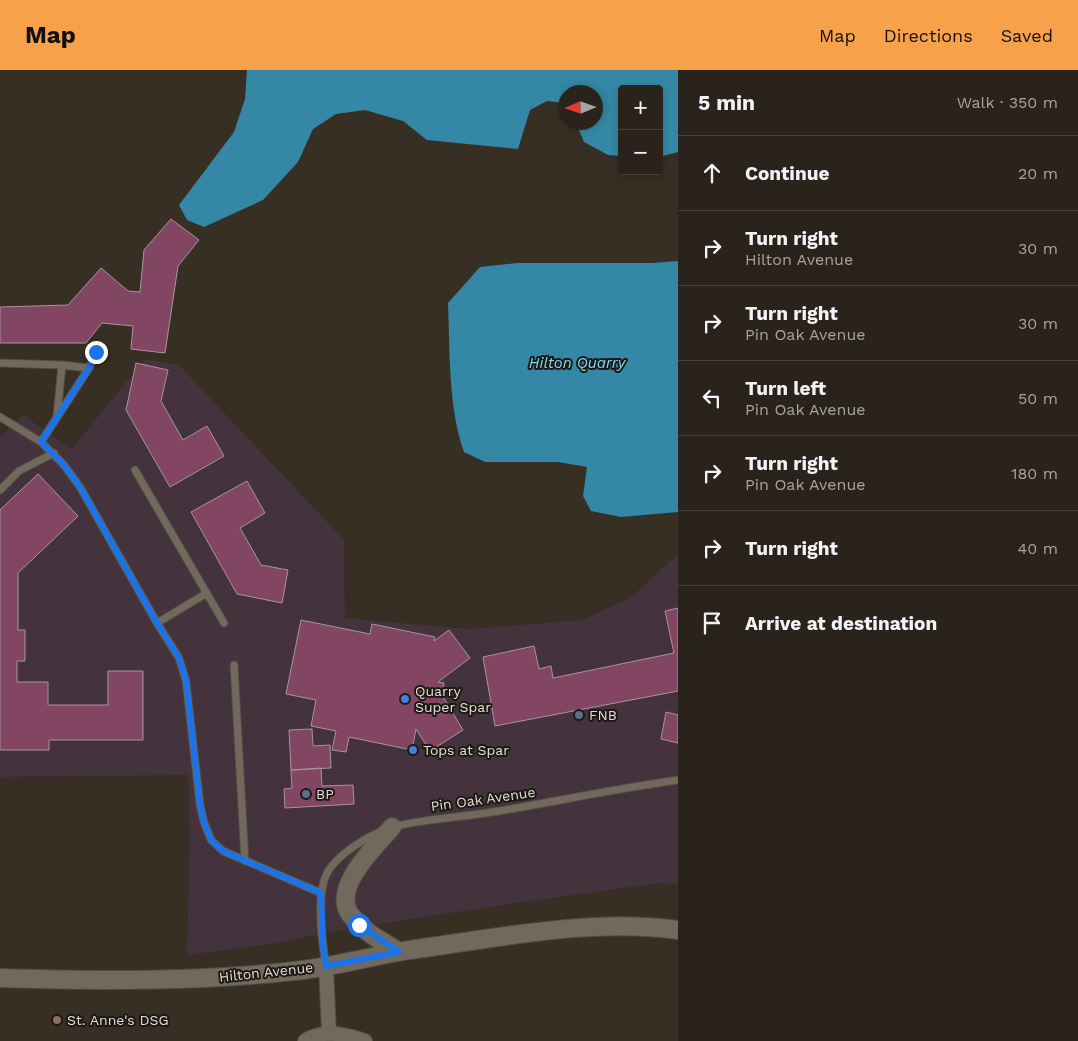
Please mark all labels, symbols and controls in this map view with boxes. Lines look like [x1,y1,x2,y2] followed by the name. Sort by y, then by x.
[25,21,76,49] text: Map
[819,25,856,46] text: Map
[884,25,973,46] text: Directions
[1001,25,1053,46] text: Saved
[558,85,603,130] north arrow
[618,85,663,175] map controls
[618,85,663,130] button: +
[698,90,755,115] text: 5 min
[957,93,1058,112] text: Walk · 350 m
[618,130,663,175] button: −
[698,159,726,187] icon: ahead
[745,162,829,185] text: Continue
[1018,164,1058,183] text: 20 m
[745,227,838,250] text: Turn right
[698,234,726,262] icon: right
[1018,239,1058,258] text: 30 m
[745,250,853,269] text: Hilton Avenue
[745,302,838,325] text: Turn right
[698,309,726,337] icon: right
[1018,314,1058,333] text: 30 m
[745,325,866,344] text: Pin Oak Avenue
[85,341,108,364] route end
[529,354,627,372] water label: Hilton Quarry
[745,377,826,400] text: Turn left
[698,384,726,412] icon: left
[1018,389,1058,408] text: 50 m
[745,400,866,419] text: Pin Oak Avenue
[745,452,838,475] text: Turn right
[698,459,726,487] icon: right
[1011,464,1058,483] text: 180 m
[745,475,866,494] text: Pin Oak Avenue
[698,534,726,562] icon: right
[745,537,838,560] text: Turn right
[1018,539,1058,558] text: 40 m
[698,609,726,637] icon: arrive
[745,612,937,635] text: Arrive at destination
[415,683,491,715] place label: Quarry Super Spar
[399,693,411,705] marker: Quarry Super Spar
[589,707,617,723] place label: FNB
[573,709,585,721] marker: FNB
[423,742,509,758] place label: Tops at Spar
[407,744,419,756] marker: Tops at Spar
[430,784,536,814] street label: Pin Oak Avenue
[316,786,334,802] place label: BP
[300,788,312,800] marker: BP
[348,914,371,937] route start
[218,959,314,985] street label: Hilton Avenue
[67,1012,169,1028] place label: St. Anne's DSG
[51,1014,63,1026] marker: St. Anne's DSG

